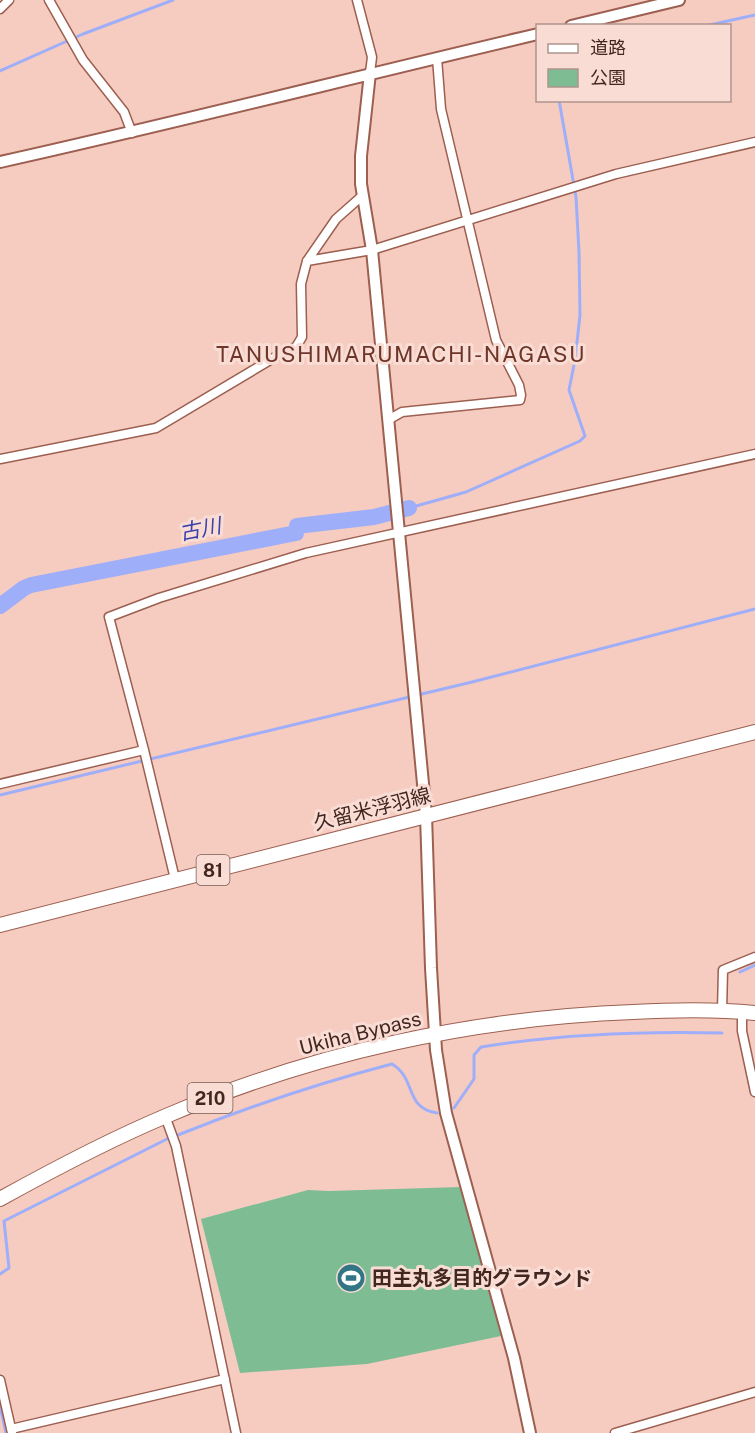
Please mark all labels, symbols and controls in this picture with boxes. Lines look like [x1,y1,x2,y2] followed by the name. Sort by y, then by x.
[536,24,731,102] legend
[590,37,626,58] text: 道路
[590,67,626,88] text: 公園
[216,341,586,367] district label: TANUSHIMARUMACHI-NAGASU
[177,512,225,545] water label: 古川
[311,783,433,835] street label: 久留米浮羽線
[196,855,230,885] road number: 81
[297,1006,423,1060] street label: Ukiha Bypass
[188,1083,232,1113] road number: 210
[335,1262,367,1294] sports icon: 田主丸多目的グラウンド
[372,1266,592,1290] place label: 田主丸多目的グラウンド

